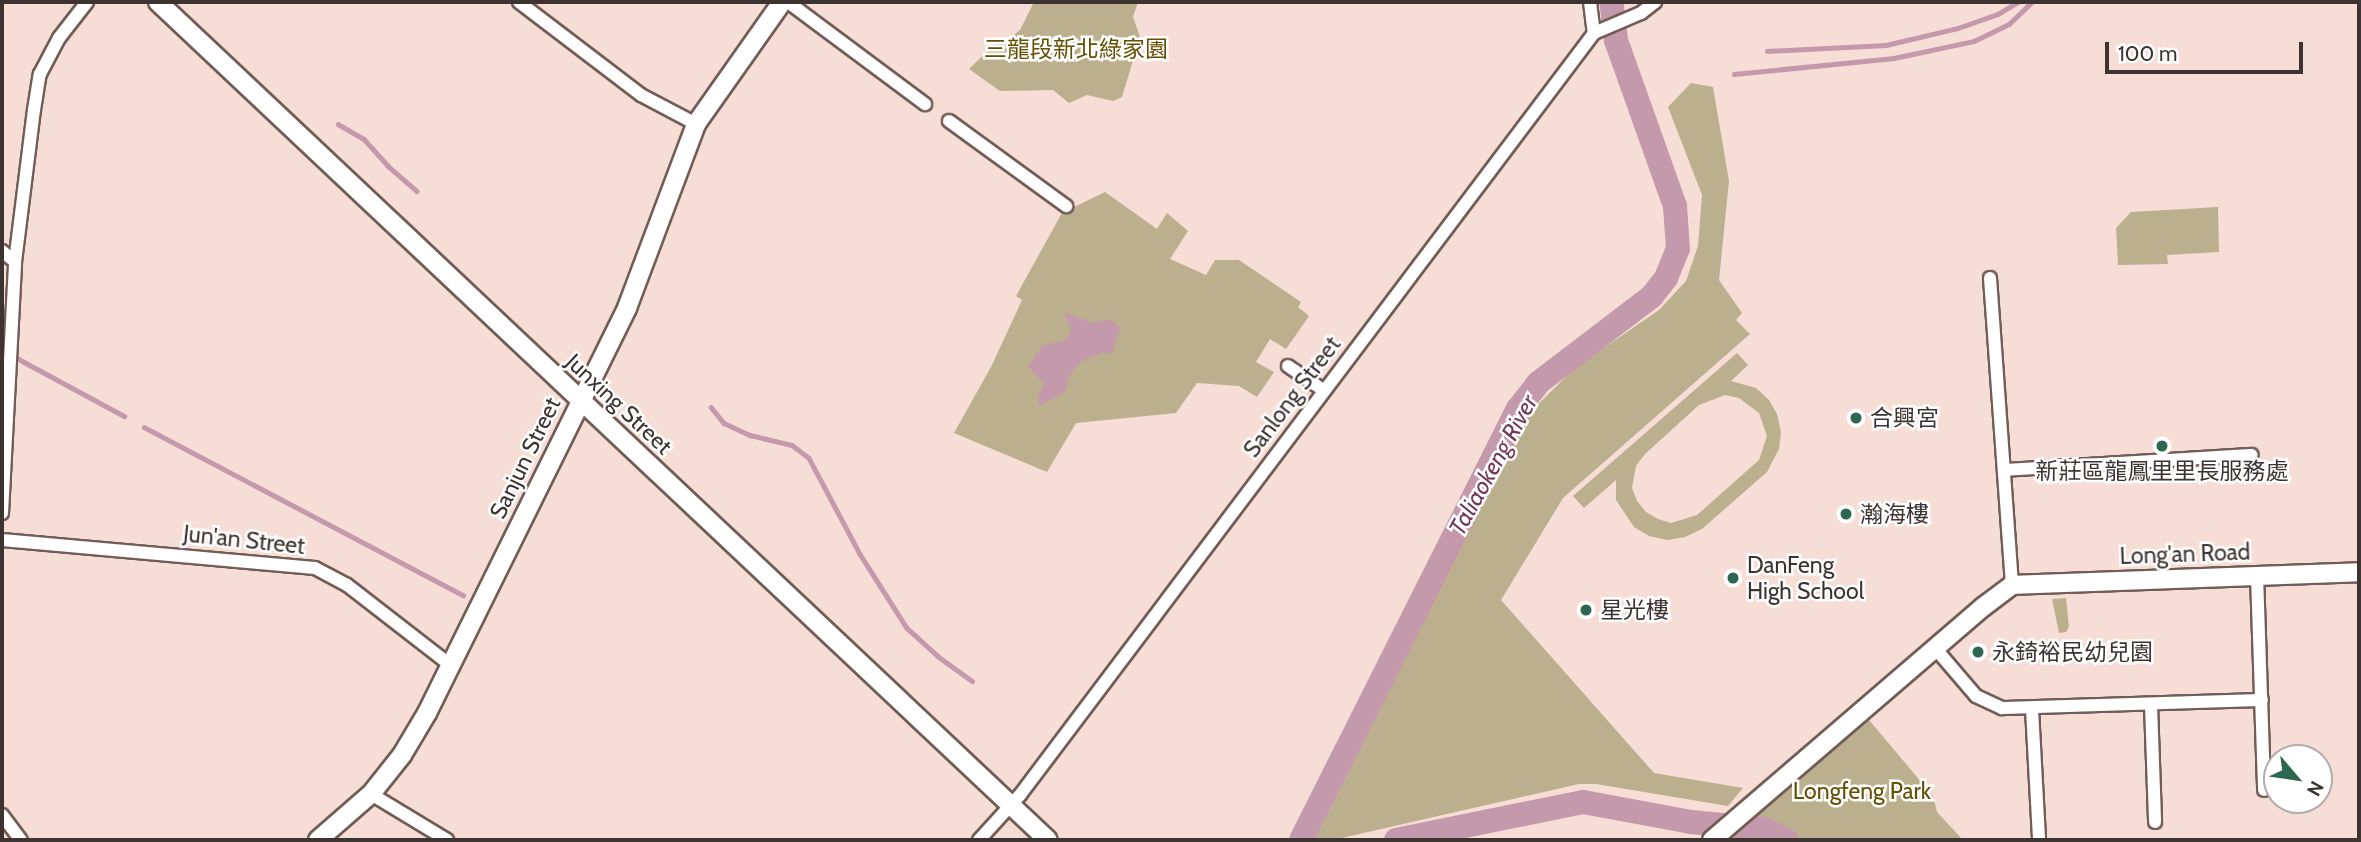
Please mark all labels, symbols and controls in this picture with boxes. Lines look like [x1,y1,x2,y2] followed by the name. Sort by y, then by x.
[2109,28,2307,72] scale bar
[984,35,1168,63] park label: 三龍段新北綠家園
[2118,41,2177,66] text: 100 m
[1238,331,1346,463] street label: Sanlong Street
[560,348,678,460] street label: Junxing Street
[1443,390,1543,540] water label: Taliaokeng River
[484,393,566,523] street label: Sanjun Street
[1870,404,1939,432] place label: 合興宮
[1848,410,1864,426] marker: 合興宮
[2154,438,2170,454] marker: 新莊區龍鳳里里長服務處
[2036,457,2288,485] place label: 新莊區龍鳳里里長服務處
[1860,500,1929,528] place label: 瀚海樓
[1838,506,1854,522] marker: 瀚海樓
[182,520,306,560] street label: Jun'an Street
[2119,538,2251,570] street label: Long'an Road
[1747,551,1864,605] place label: DanFeng High School
[1725,570,1741,586] marker: DanFeng High School
[1600,596,1669,624] place label: 星光樓
[1578,602,1594,618] marker: 星光樓
[1992,638,2153,666] place label: 永錡裕民幼兒園
[1970,644,1986,660] marker: 永錡裕民幼兒園
[2263,744,2333,814] north arrow
[1793,777,1931,805] park label: Longfeng Park
[2302,777,2328,800] text: N

